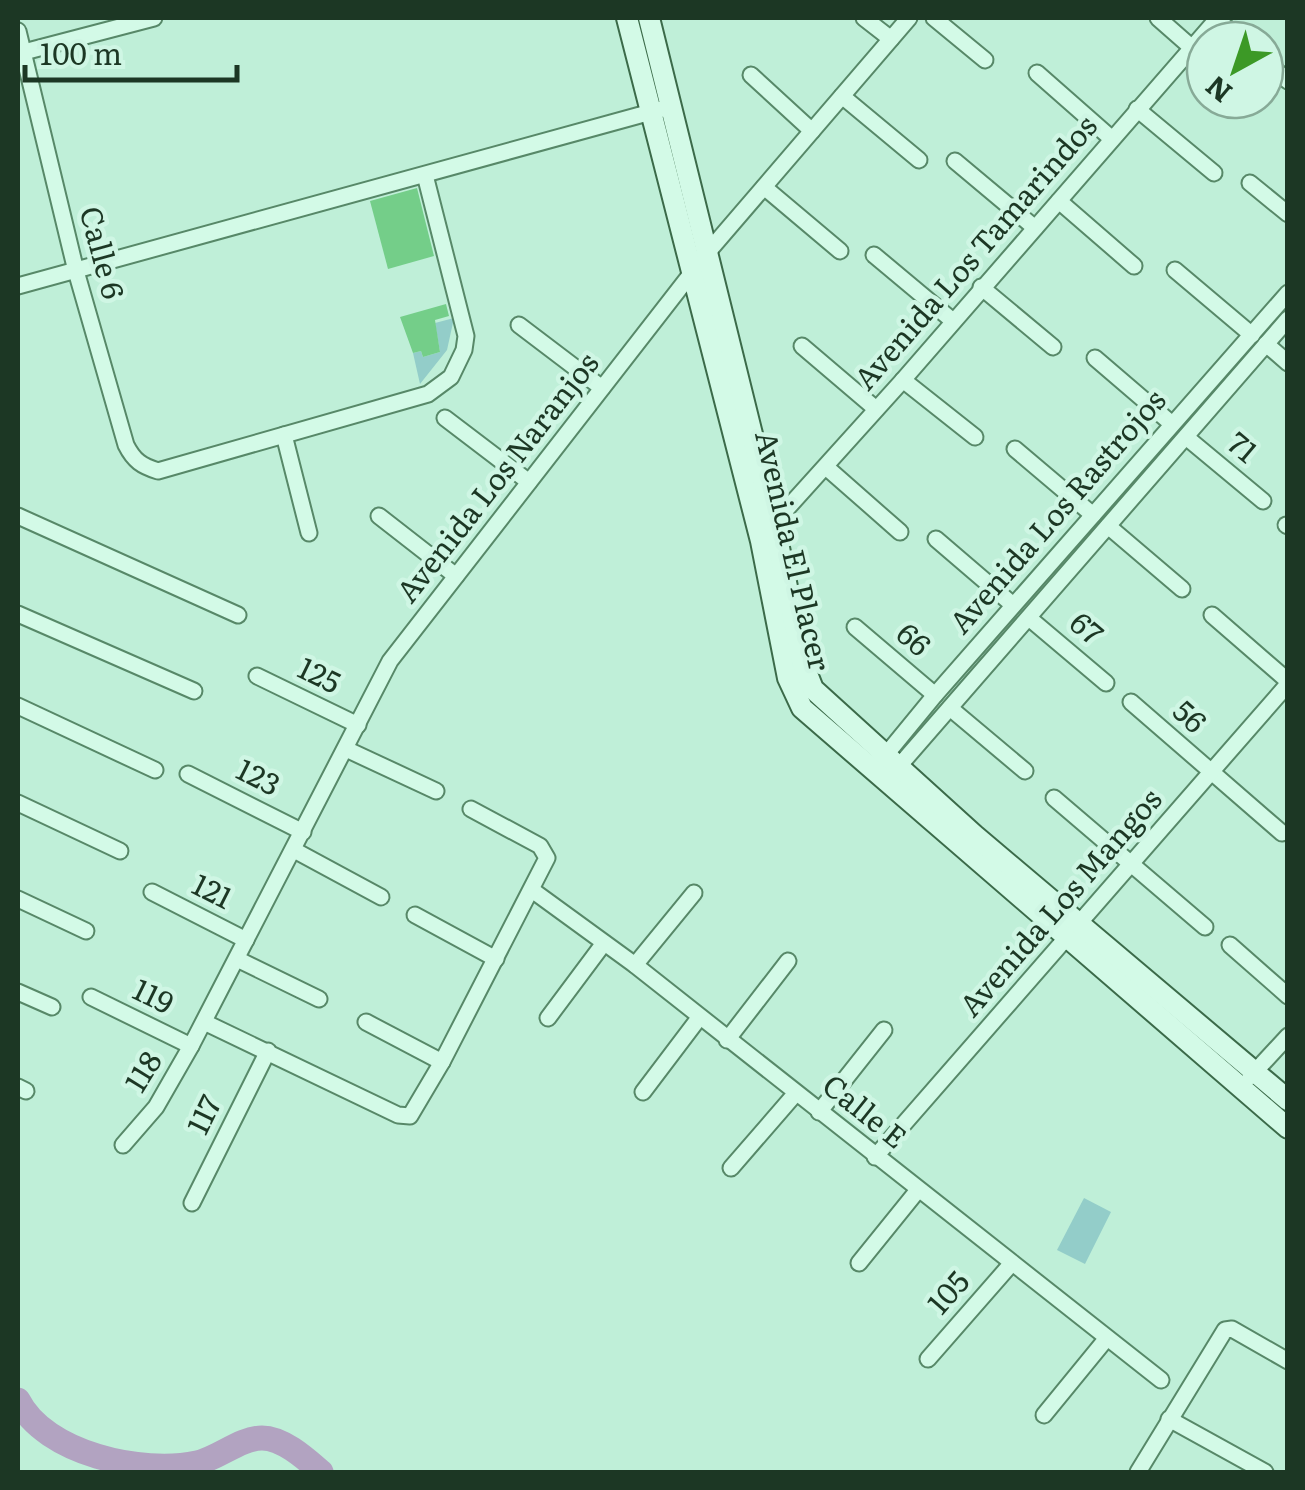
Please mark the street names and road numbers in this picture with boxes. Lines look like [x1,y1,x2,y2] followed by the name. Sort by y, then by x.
[842,104,1106,398] street label: Avenida Los Tamarindos
[70,201,137,303] street label: Calle 6
[384,342,607,611] street label: Avenida Los Naranjos
[937,378,1174,642] street label: Avenida Los Rastrojos
[1219,420,1269,471] street label: 71
[746,426,844,675] street label: Avenida El Placer
[1062,600,1114,654] street label: 67
[888,610,941,665] street label: 66
[291,644,349,702] street label: 125
[1165,688,1217,742] street label: 56
[230,746,289,805] street label: 123
[947,777,1170,1025] street label: Avenida Los Mangos
[186,861,241,918] street label: 121
[127,966,182,1023] street label: 119
[112,1041,171,1099] street label: 118
[814,1062,918,1157] street label: Calle E
[174,1087,231,1141] street label: 117
[915,1260,978,1322] street label: 105

